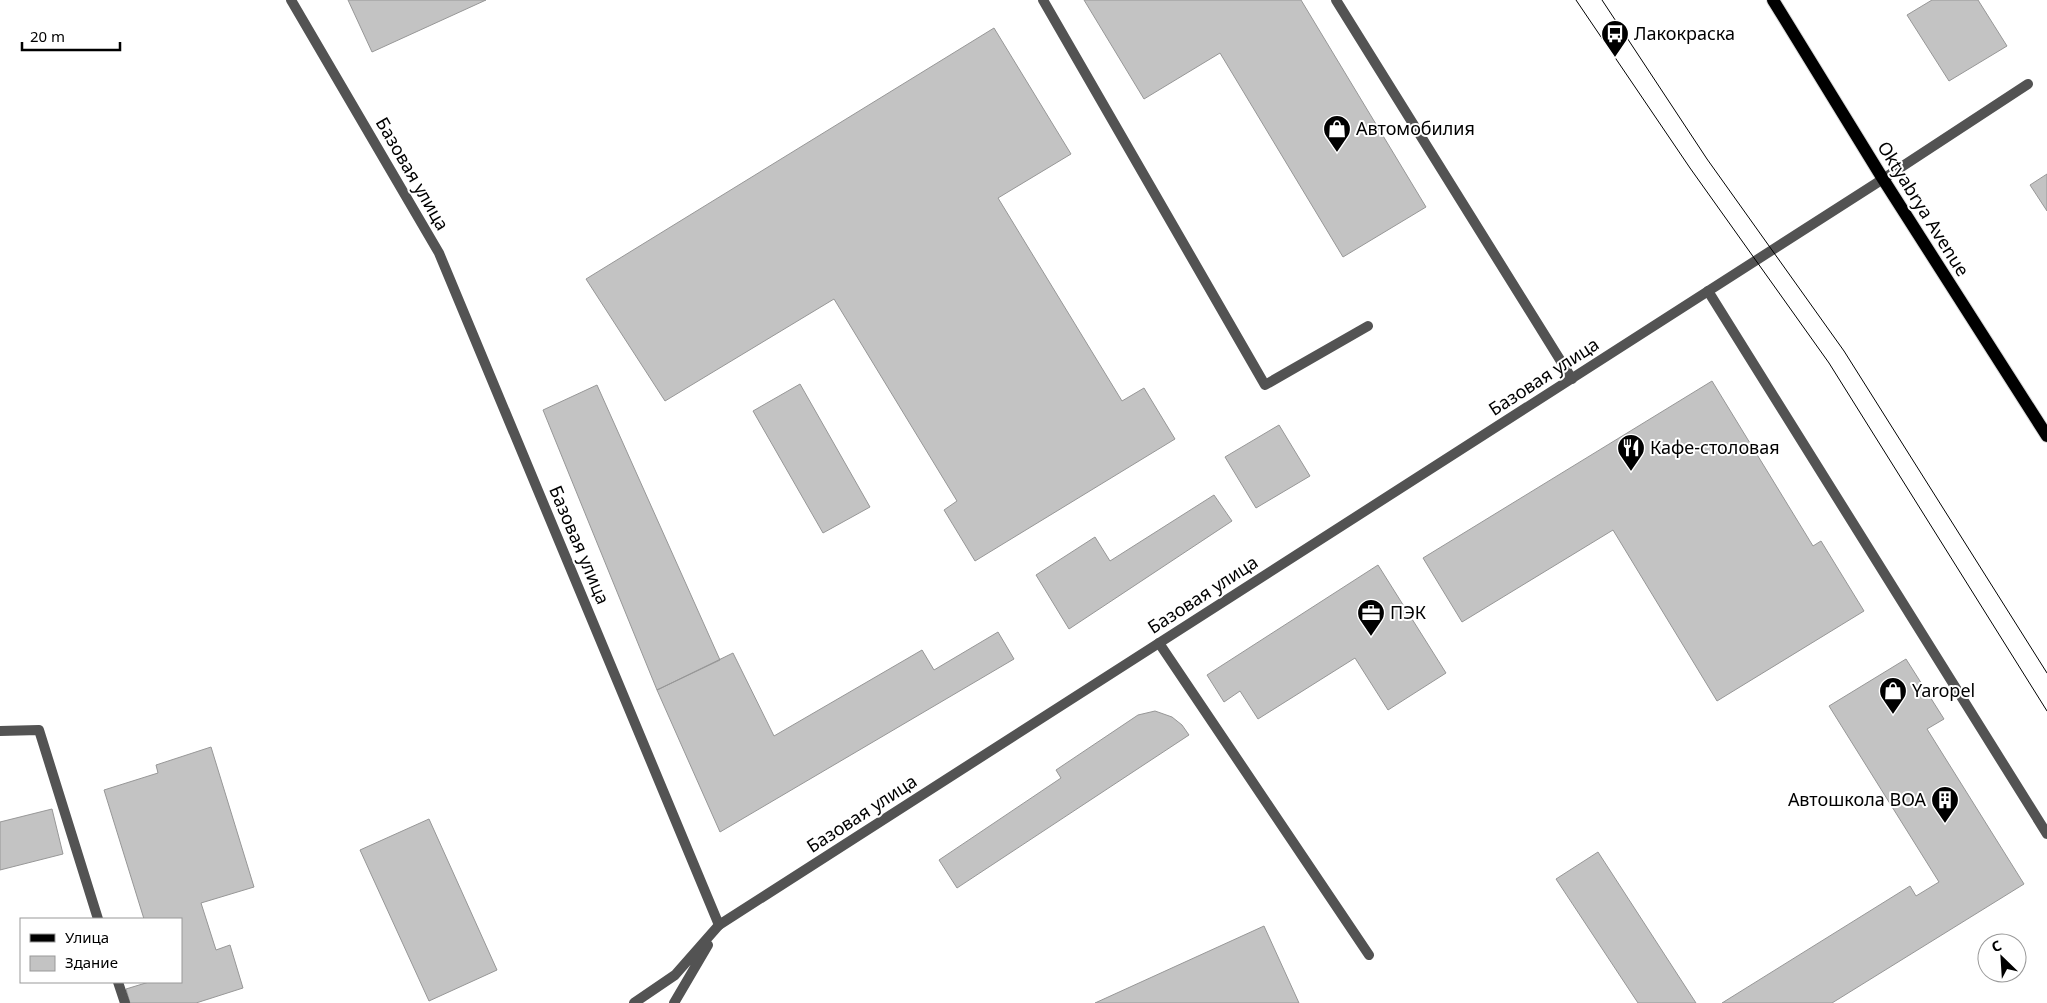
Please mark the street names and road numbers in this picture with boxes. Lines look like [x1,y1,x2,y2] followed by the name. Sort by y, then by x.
[371,113,455,234] street label: Базовая улица
[1873,136,1975,281] street label: Oktyabrya Avenue
[1484,332,1603,421] street label: Базовая улица
[544,482,616,608] street label: Базовая улица
[1143,550,1262,639] street label: Базовая улица
[802,769,921,858] street label: Базовая улица

